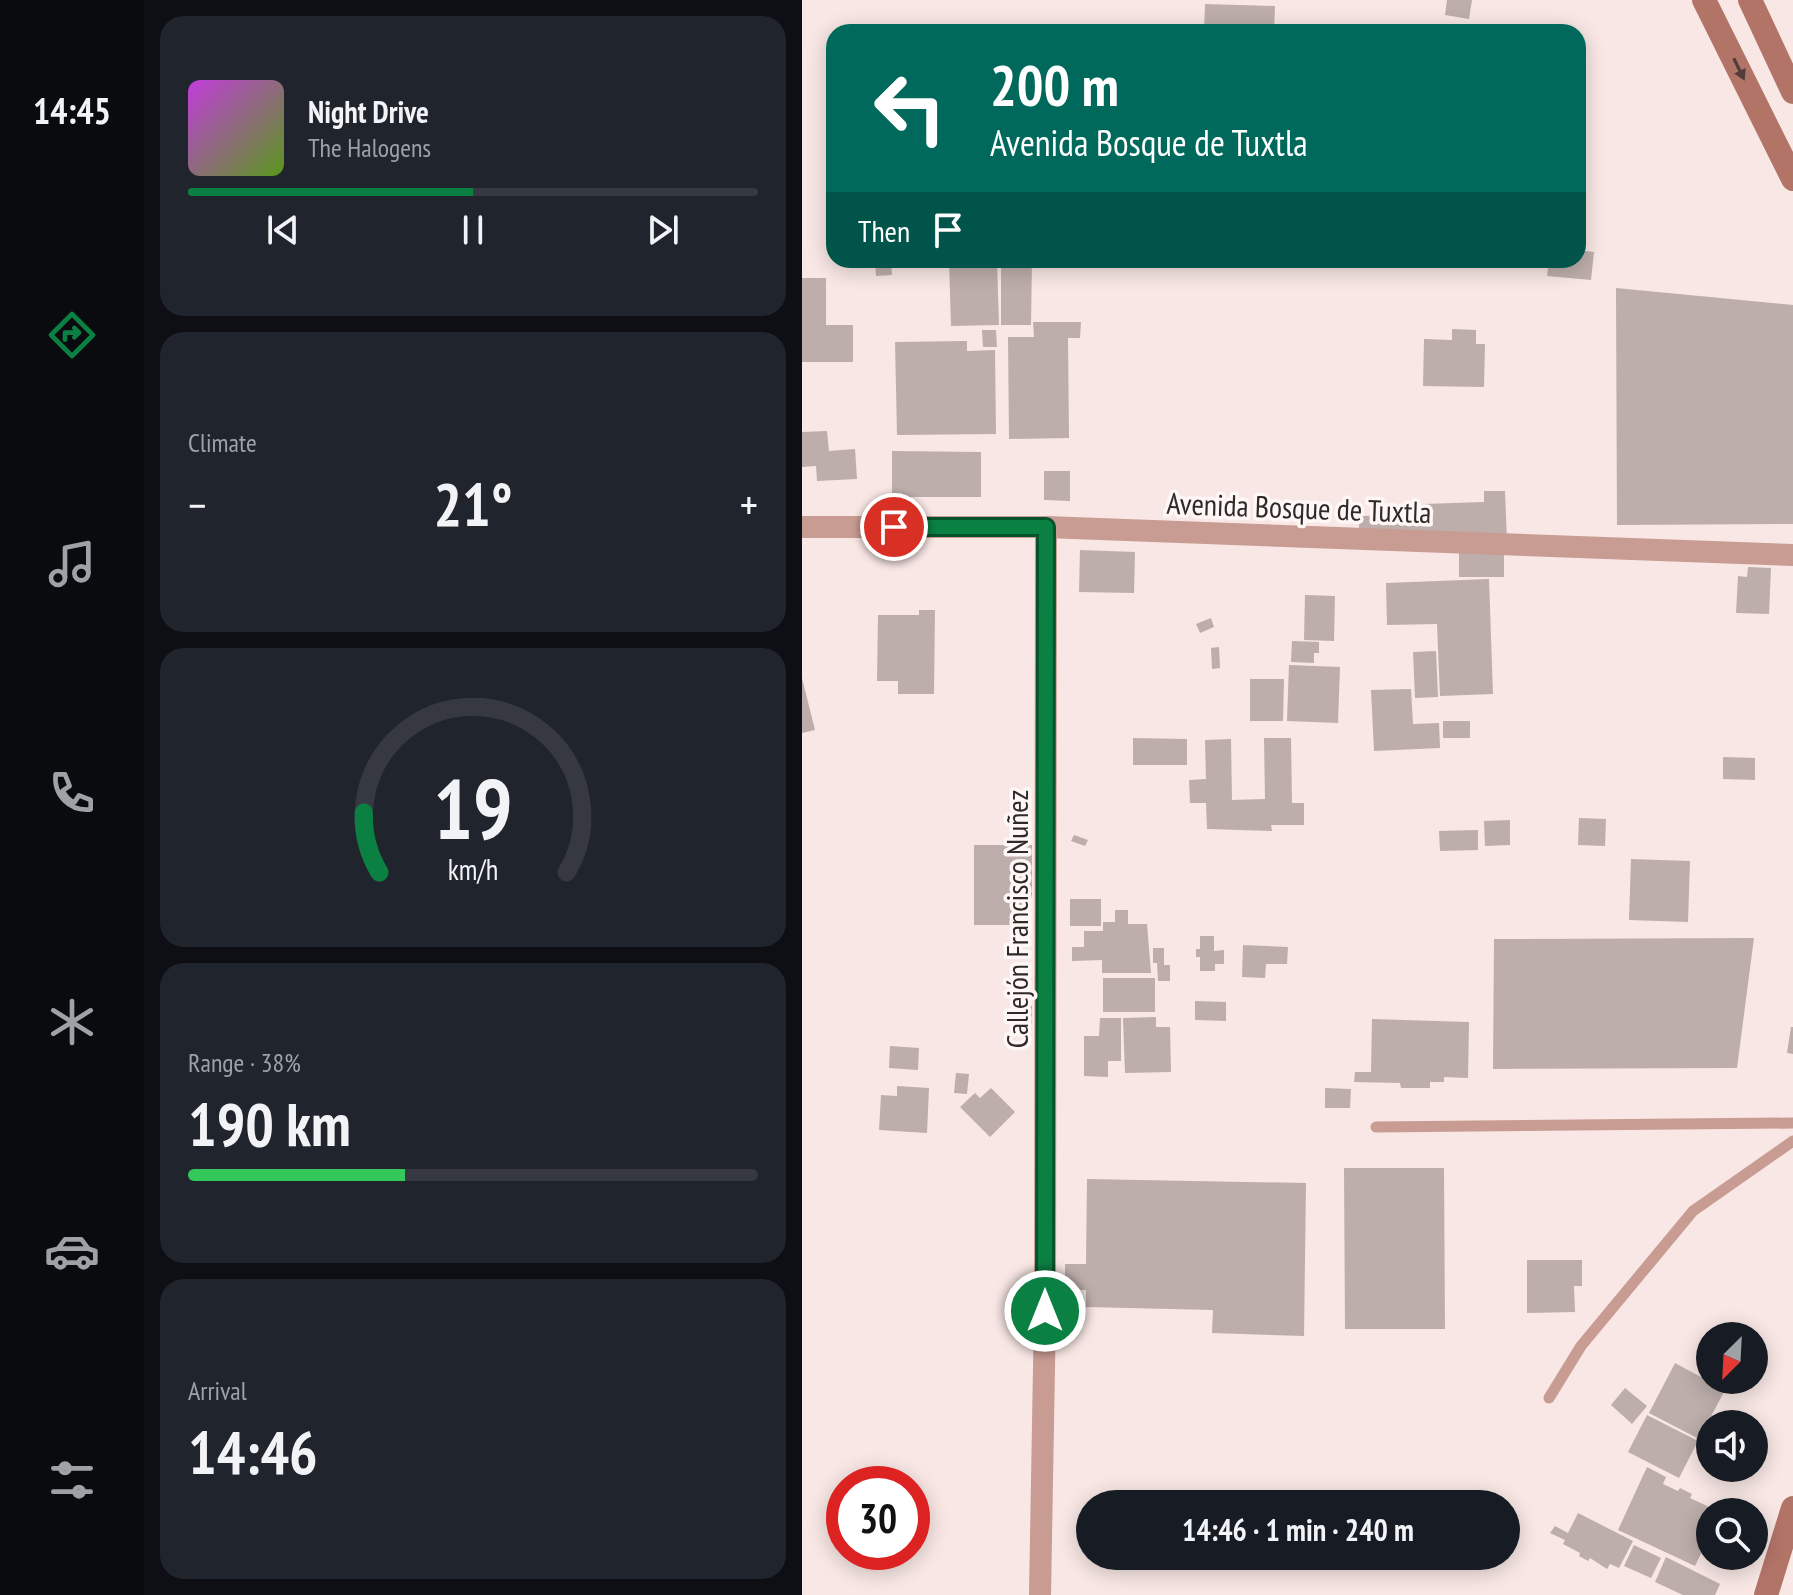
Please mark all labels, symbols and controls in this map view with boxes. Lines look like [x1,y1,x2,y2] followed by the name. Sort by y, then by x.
[990,49,1119,121] text: 200 m
[858,56,962,160] icon: left
[1732,58,1746,81] one-way arrow
[33,87,111,134] text: 14:45
[308,92,429,131] text: Night Drive
[990,119,1308,166] text: Avenida Bosque de Tuxtla
[308,131,431,164] text: The Halogens
[261,208,305,252] icon: previous
[451,208,495,252] icon: pause
[641,208,685,252] icon: next
[926,208,970,252] icon: arrive
[858,211,910,250] text: Then
[44,307,100,363] icon: directions
[188,426,257,459] text: Climate
[433,465,513,543] text: 21°
[188,476,206,533] text: −
[740,476,758,533] text: +
[1166,483,1432,531] street label: Avenida Bosque de Tuxtla
[860,493,928,561] pin
[872,505,916,549] icon: arrive
[44,536,100,592] icon: music
[433,754,513,862] text: 19
[44,765,100,821] icon: phone
[997,790,1036,1048] street label: Callejón Francisco Nuñez
[448,852,498,889] text: km/h
[44,994,100,1050] icon: climate
[188,1046,301,1079] text: Range · 38%
[188,1085,351,1163] text: 190 km
[44,1223,100,1279] icon: car
[1003,1269,1087,1353] position arrow
[1696,1322,1768,1394] north arrow
[1696,1322,1768,1570] map controls
[188,1374,247,1407] text: Arrival
[1696,1410,1768,1482] button: sound
[188,1413,318,1491] text: 14:46
[44,1452,100,1508] icon: filters
[826,1466,930,1570] speed limit sign: 30
[1696,1498,1768,1570] button: search
[1182,1510,1414,1549] text: 14:46 · 1 min · 240 m

